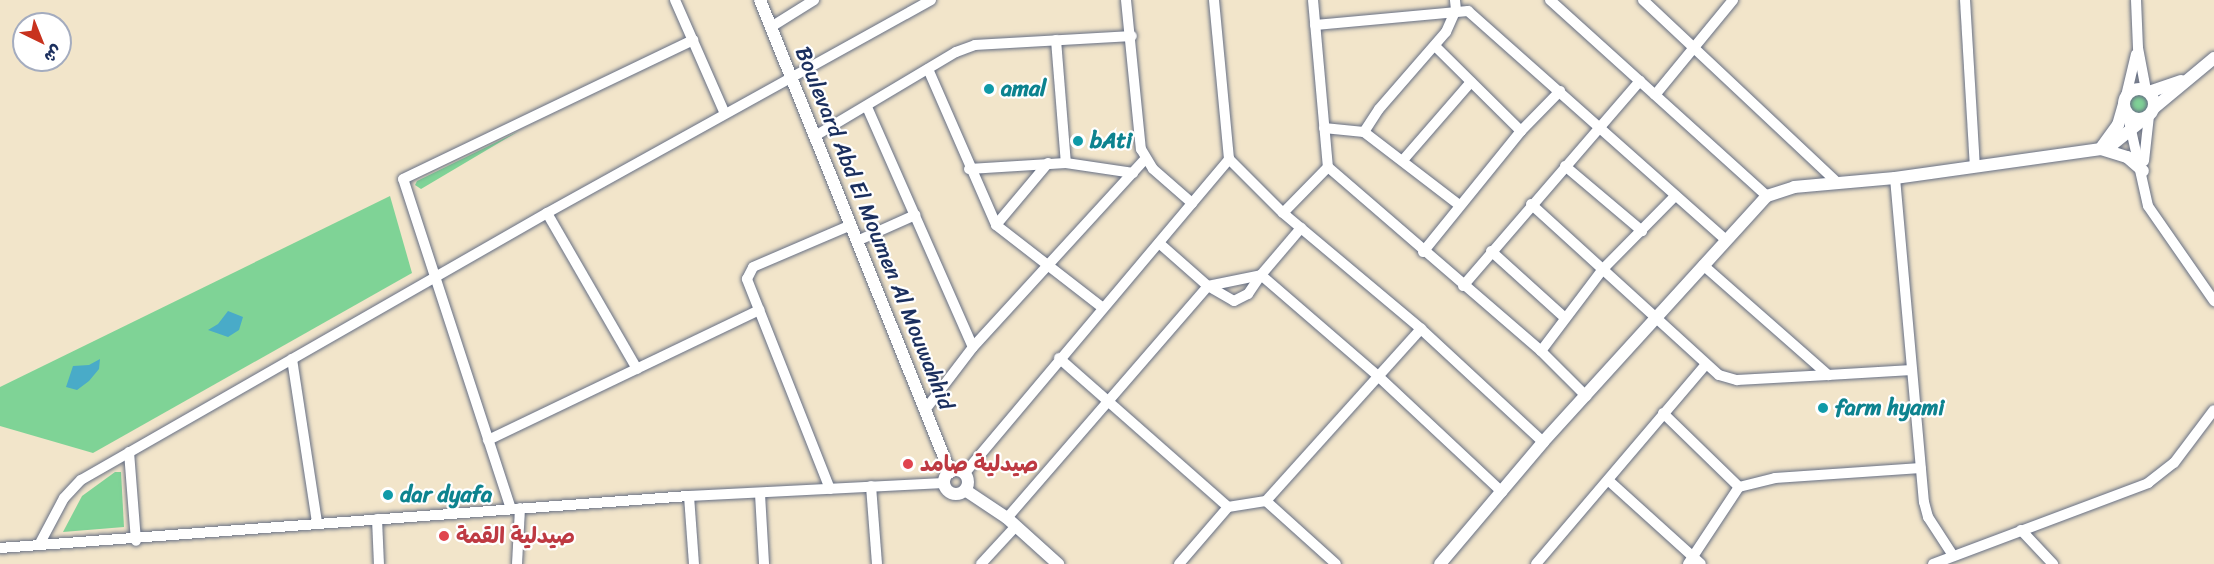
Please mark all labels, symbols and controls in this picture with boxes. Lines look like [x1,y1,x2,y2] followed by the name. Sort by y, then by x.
[12,12,72,72] north arrow
[37,37,70,71] text: ش
[790,42,960,414] street label: Boulevard Abd El Moumen Al Mouwahhid
[1001,76,1046,102] place label: amal
[982,82,996,96] marker: amal
[1090,128,1132,154] place label: bAti
[1071,134,1085,148] marker: bAti
[1835,395,1944,421] place label: farm hyami
[1816,401,1830,415] marker: farm hyami
[920,451,1038,477] place label: صيدلية صامد
[901,457,915,471] marker: صيدلية صامد
[400,482,492,508] place label: dar dyafa
[381,488,395,502] marker: dar dyafa
[456,523,575,549] place label: صيدلية القمة
[437,529,451,543] marker: صيدلية القمة

